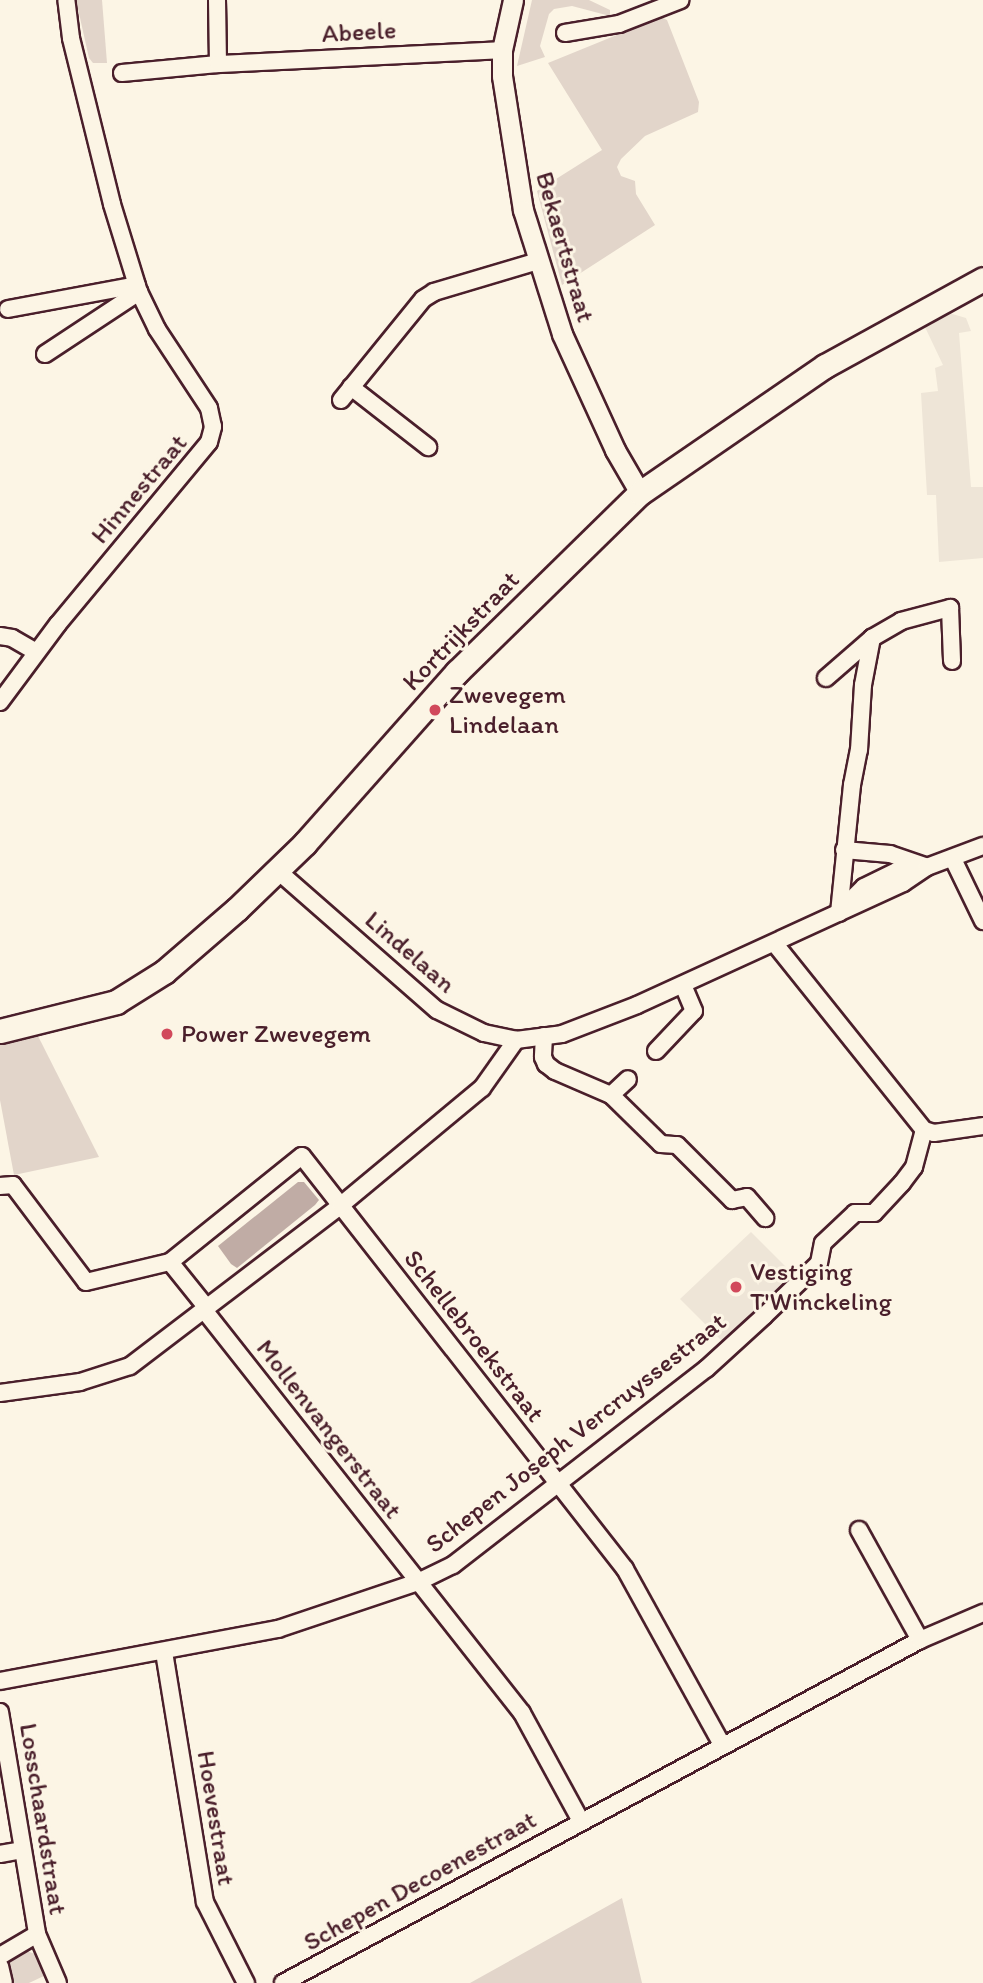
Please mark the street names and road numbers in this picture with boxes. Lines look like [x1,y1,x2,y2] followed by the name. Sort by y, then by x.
[321,14,397,50] street label: Abeele
[529,168,601,326] street label: Bekaertstraat
[84,428,194,550] street label: Hinnestraat
[396,565,526,697] street label: Kortrijkstraat
[358,904,462,1000] street label: Lindelaan
[397,1244,551,1428] street label: Schellebroekstraat
[421,1307,731,1559] street label: Schepen Joseph Vercruyssestraat
[249,1333,409,1525] street label: Mollenvangerstraat
[12,1721,74,1917] street label: Losschaardstraat
[190,1748,242,1888] street label: Hoevestraat
[299,1804,541,1958] street label: Schepen Decoenestraat

